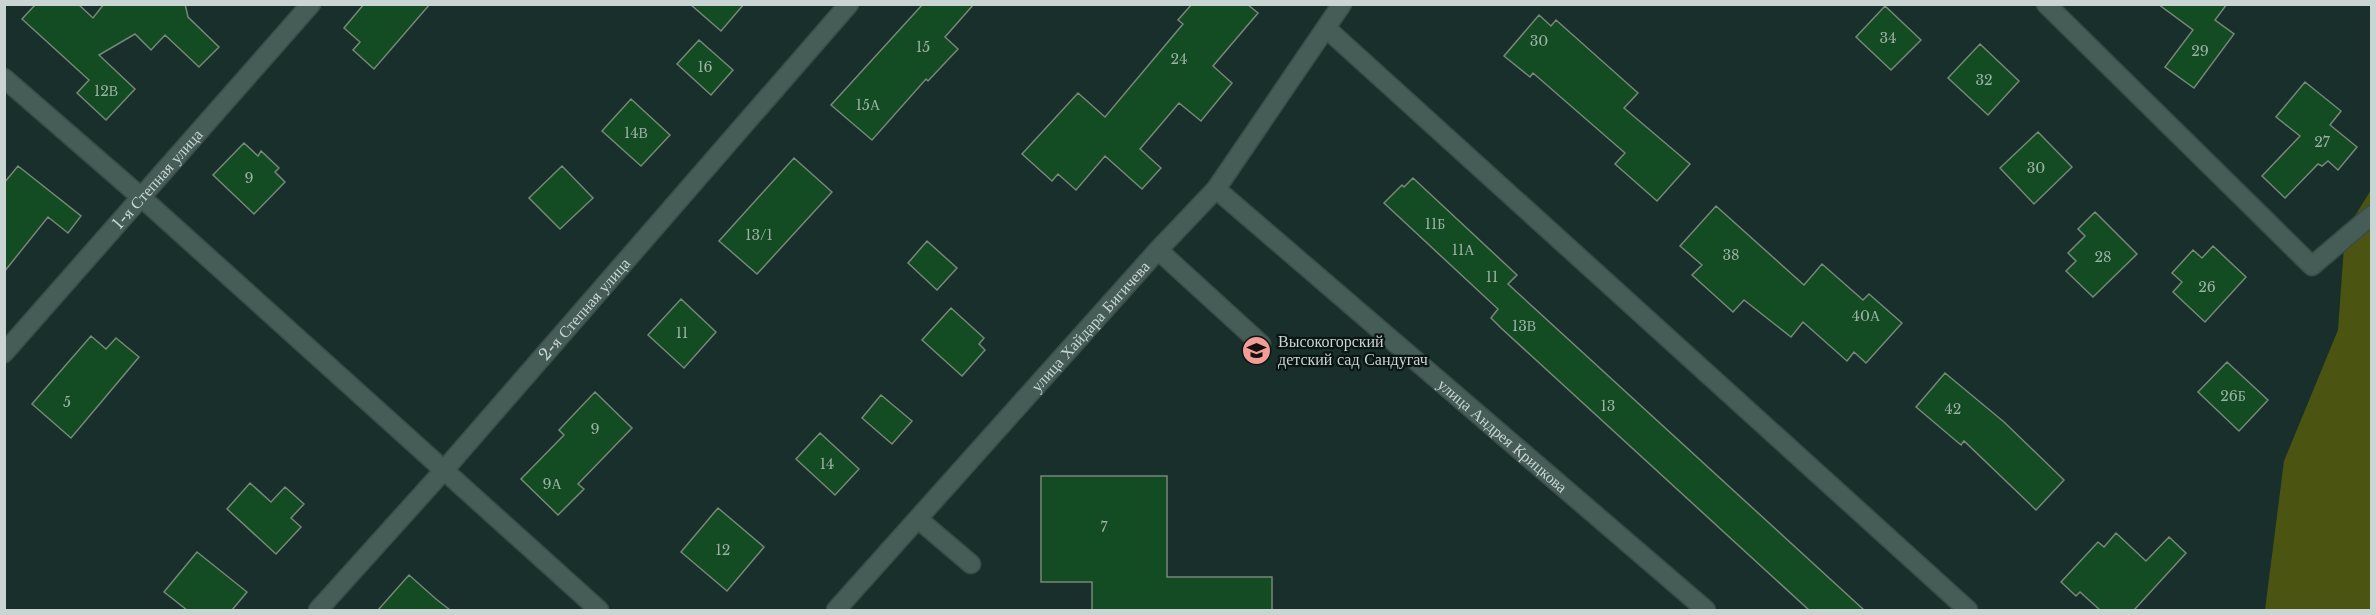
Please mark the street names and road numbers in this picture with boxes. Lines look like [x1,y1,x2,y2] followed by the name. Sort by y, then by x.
[108,125,207,233] street label: 1-я Степная улица
[534,253,634,364] street label: 2-я Степная улица
[1026,256,1154,396] street label: улица Хайдара Бигичева
[1434,374,1572,497] street label: улица Андрея Крицкова

